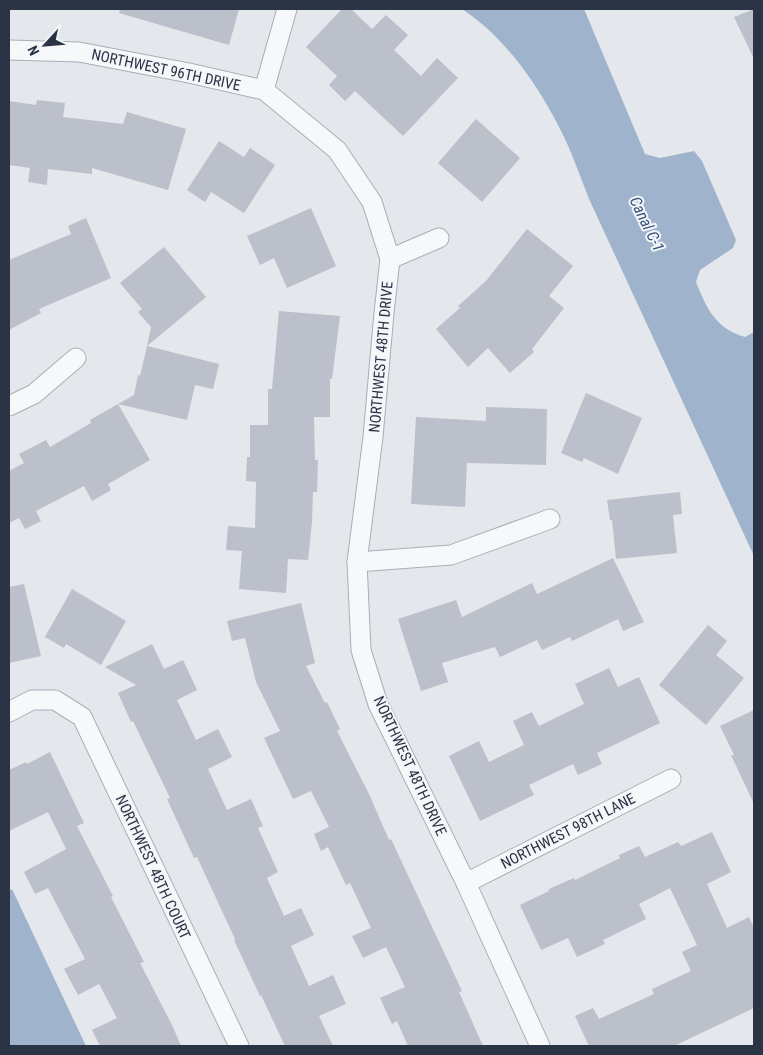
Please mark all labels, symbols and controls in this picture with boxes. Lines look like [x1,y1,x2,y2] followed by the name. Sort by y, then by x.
[20,20,70,70] north arrow
[24,43,42,58] text: N
[90,45,242,95] street label: NORTHWEST 96TH DRIVE
[626,193,668,255] water label: Canal C-1
[365,281,397,433] street label: NORTHWEST 48TH DRIVE
[370,693,450,839] street label: NORTHWEST 48TH DRIVE
[498,789,638,873] street label: NORTHWEST 98TH LANE
[112,792,194,942] street label: NORTHWEST 48TH COURT

